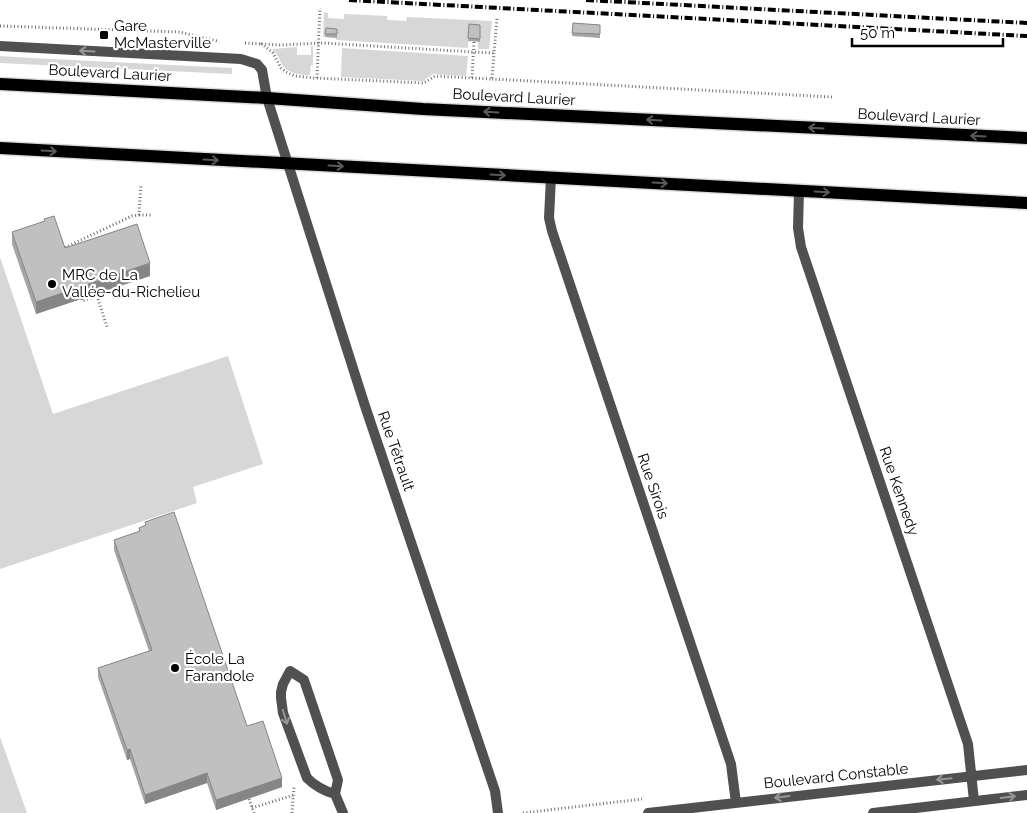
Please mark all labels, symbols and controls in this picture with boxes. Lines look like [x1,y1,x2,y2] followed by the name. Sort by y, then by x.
[852,15,1003,47] scale bar
[114,17,211,52] place label: Gare McMasterville
[860,24,895,42] text: 50 m
[98,29,110,41] marker: Gare McMasterville
[79,46,95,55] one-way arrow
[48,61,173,85] street label: Boulevard Laurier
[452,85,577,109] street label: Boulevard Laurier
[857,105,982,129] street label: Boulevard Laurier
[484,108,500,117] one-way arrow
[646,115,662,125] one-way arrow
[808,123,824,132] one-way arrow
[971,131,987,140] one-way arrow
[40,146,56,155] one-way arrow
[203,155,219,164] one-way arrow
[327,161,343,170] one-way arrow
[490,170,506,179] one-way arrow
[652,179,668,188] one-way arrow
[814,188,830,197] one-way arrow
[62,266,200,301] place label: MRC de La Vallée-du-Richelieu
[46,278,58,290] marker: MRC de La Vallée-du-Richelieu
[374,409,418,493] street label: Rue Tétrault
[875,444,923,538] street label: Rue Kennedy
[633,451,673,521] street label: Rue Sirois
[185,650,255,685] place label: École La Farandole
[169,662,181,674] marker: École La Farandole
[281,709,291,725] one-way arrow
[763,759,909,793] street label: Boulevard Constable
[936,774,952,784] one-way arrow
[775,792,791,802] one-way arrow
[1000,792,1016,802] one-way arrow

